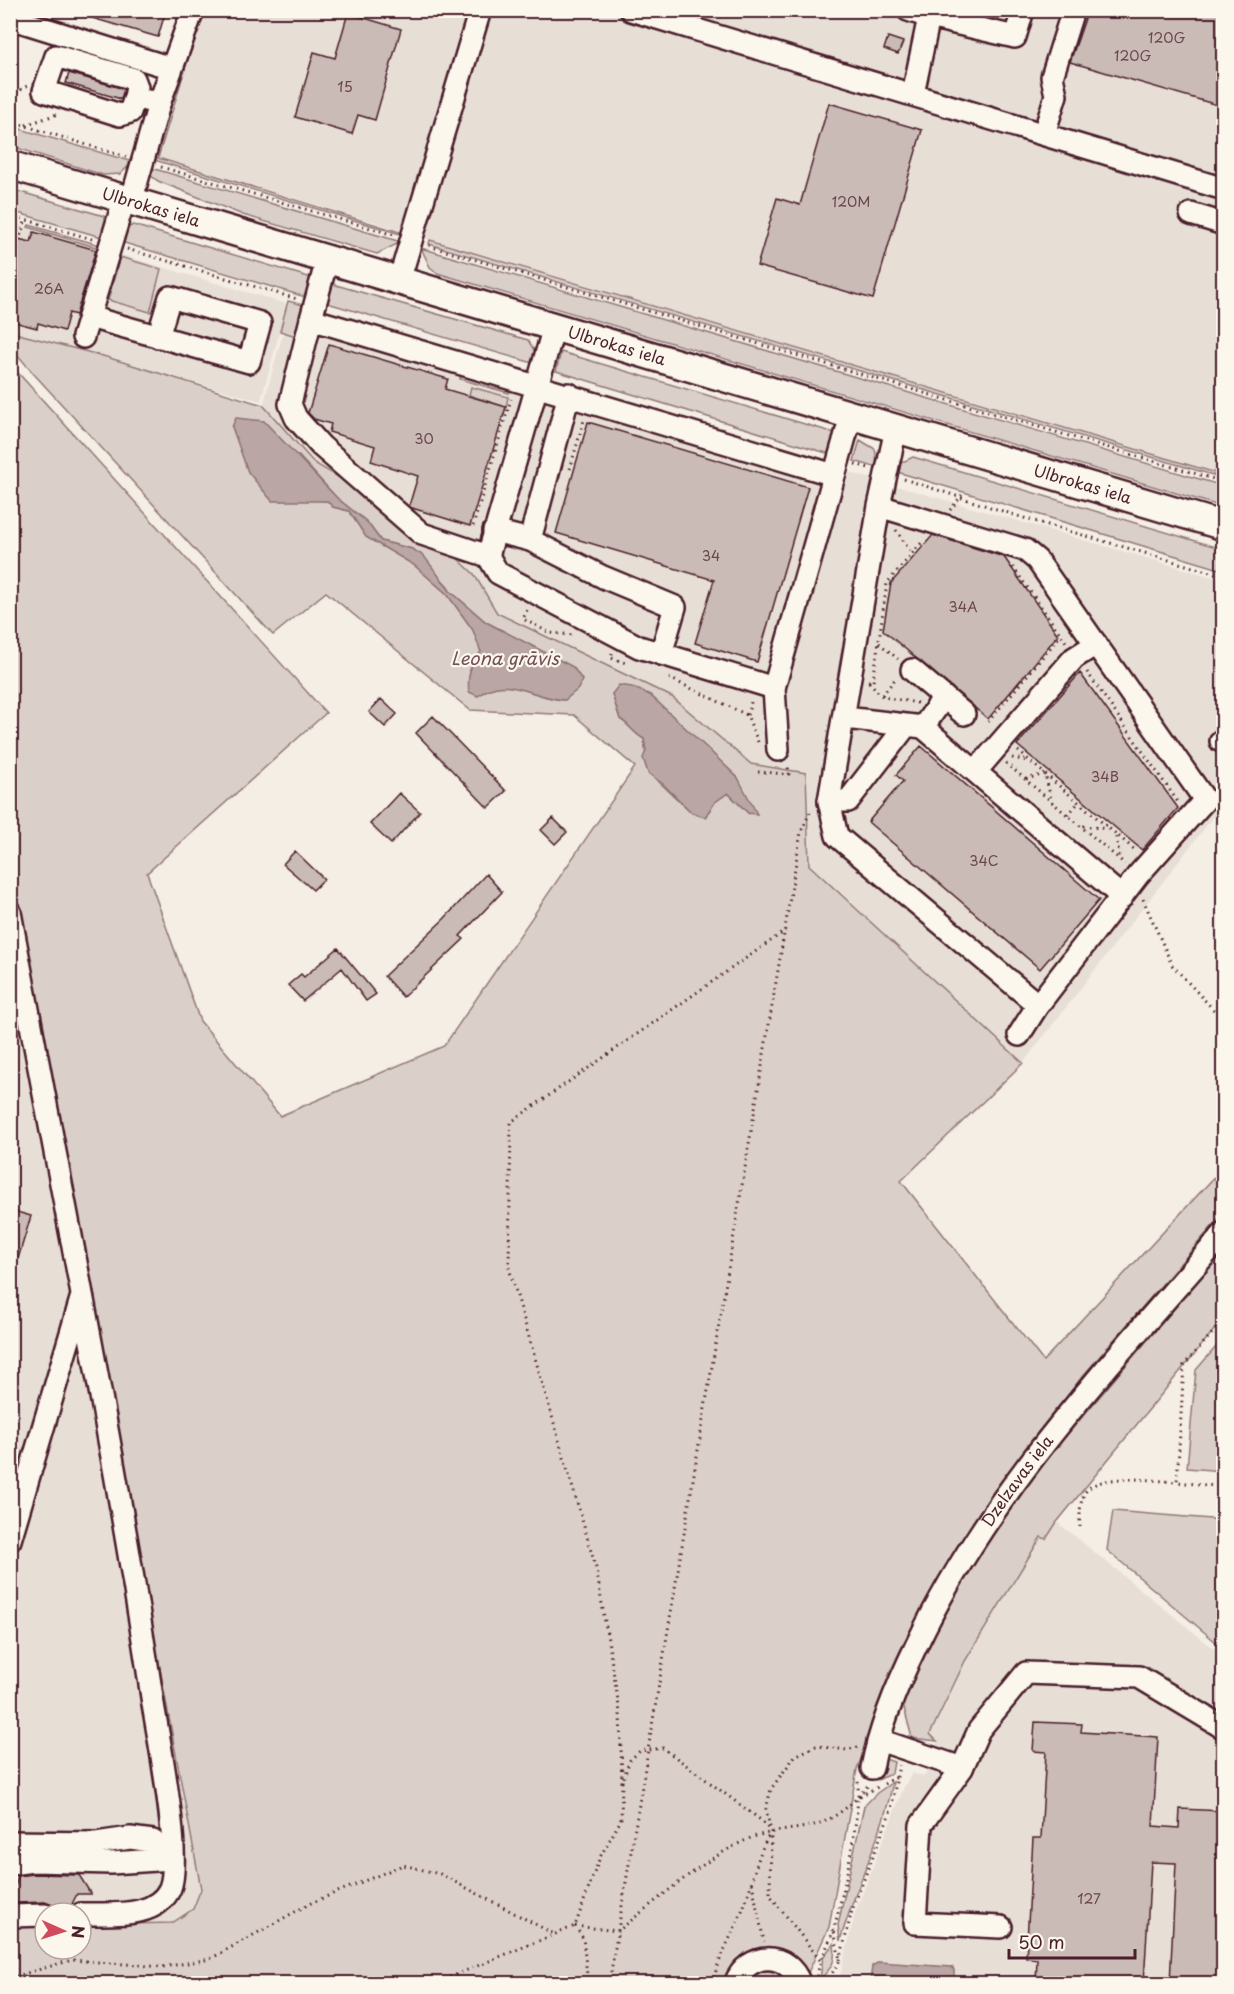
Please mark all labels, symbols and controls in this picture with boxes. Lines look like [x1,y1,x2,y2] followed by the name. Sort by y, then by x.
[1148,27,1186,48] house number: 120G
[1114,45,1152,66] house number: 120G
[337,76,353,97] house number: 15
[99,180,203,232] street label: Ulbrokas iela
[832,191,870,212] house number: 120M
[34,278,64,299] house number: 26A
[565,319,669,370] street label: Ulbrokas iela
[414,428,434,449] house number: 30
[1031,457,1135,509] street label: Ulbrokas iela
[702,545,720,566] house number: 34
[948,596,978,617] house number: 34A
[451,644,561,671] water label: Leona grāvis
[1091,766,1119,787] house number: 34B
[969,850,999,871] house number: 34C
[974,1429,1058,1531] street label: Dzelzavas iela
[1077,1888,1101,1909] house number: 127
[33,1901,93,1961] north arrow
[1009,1922,1135,1960] scale bar
[67,1925,91,1939] text: N
[1018,1928,1065,1955] text: 50 m

